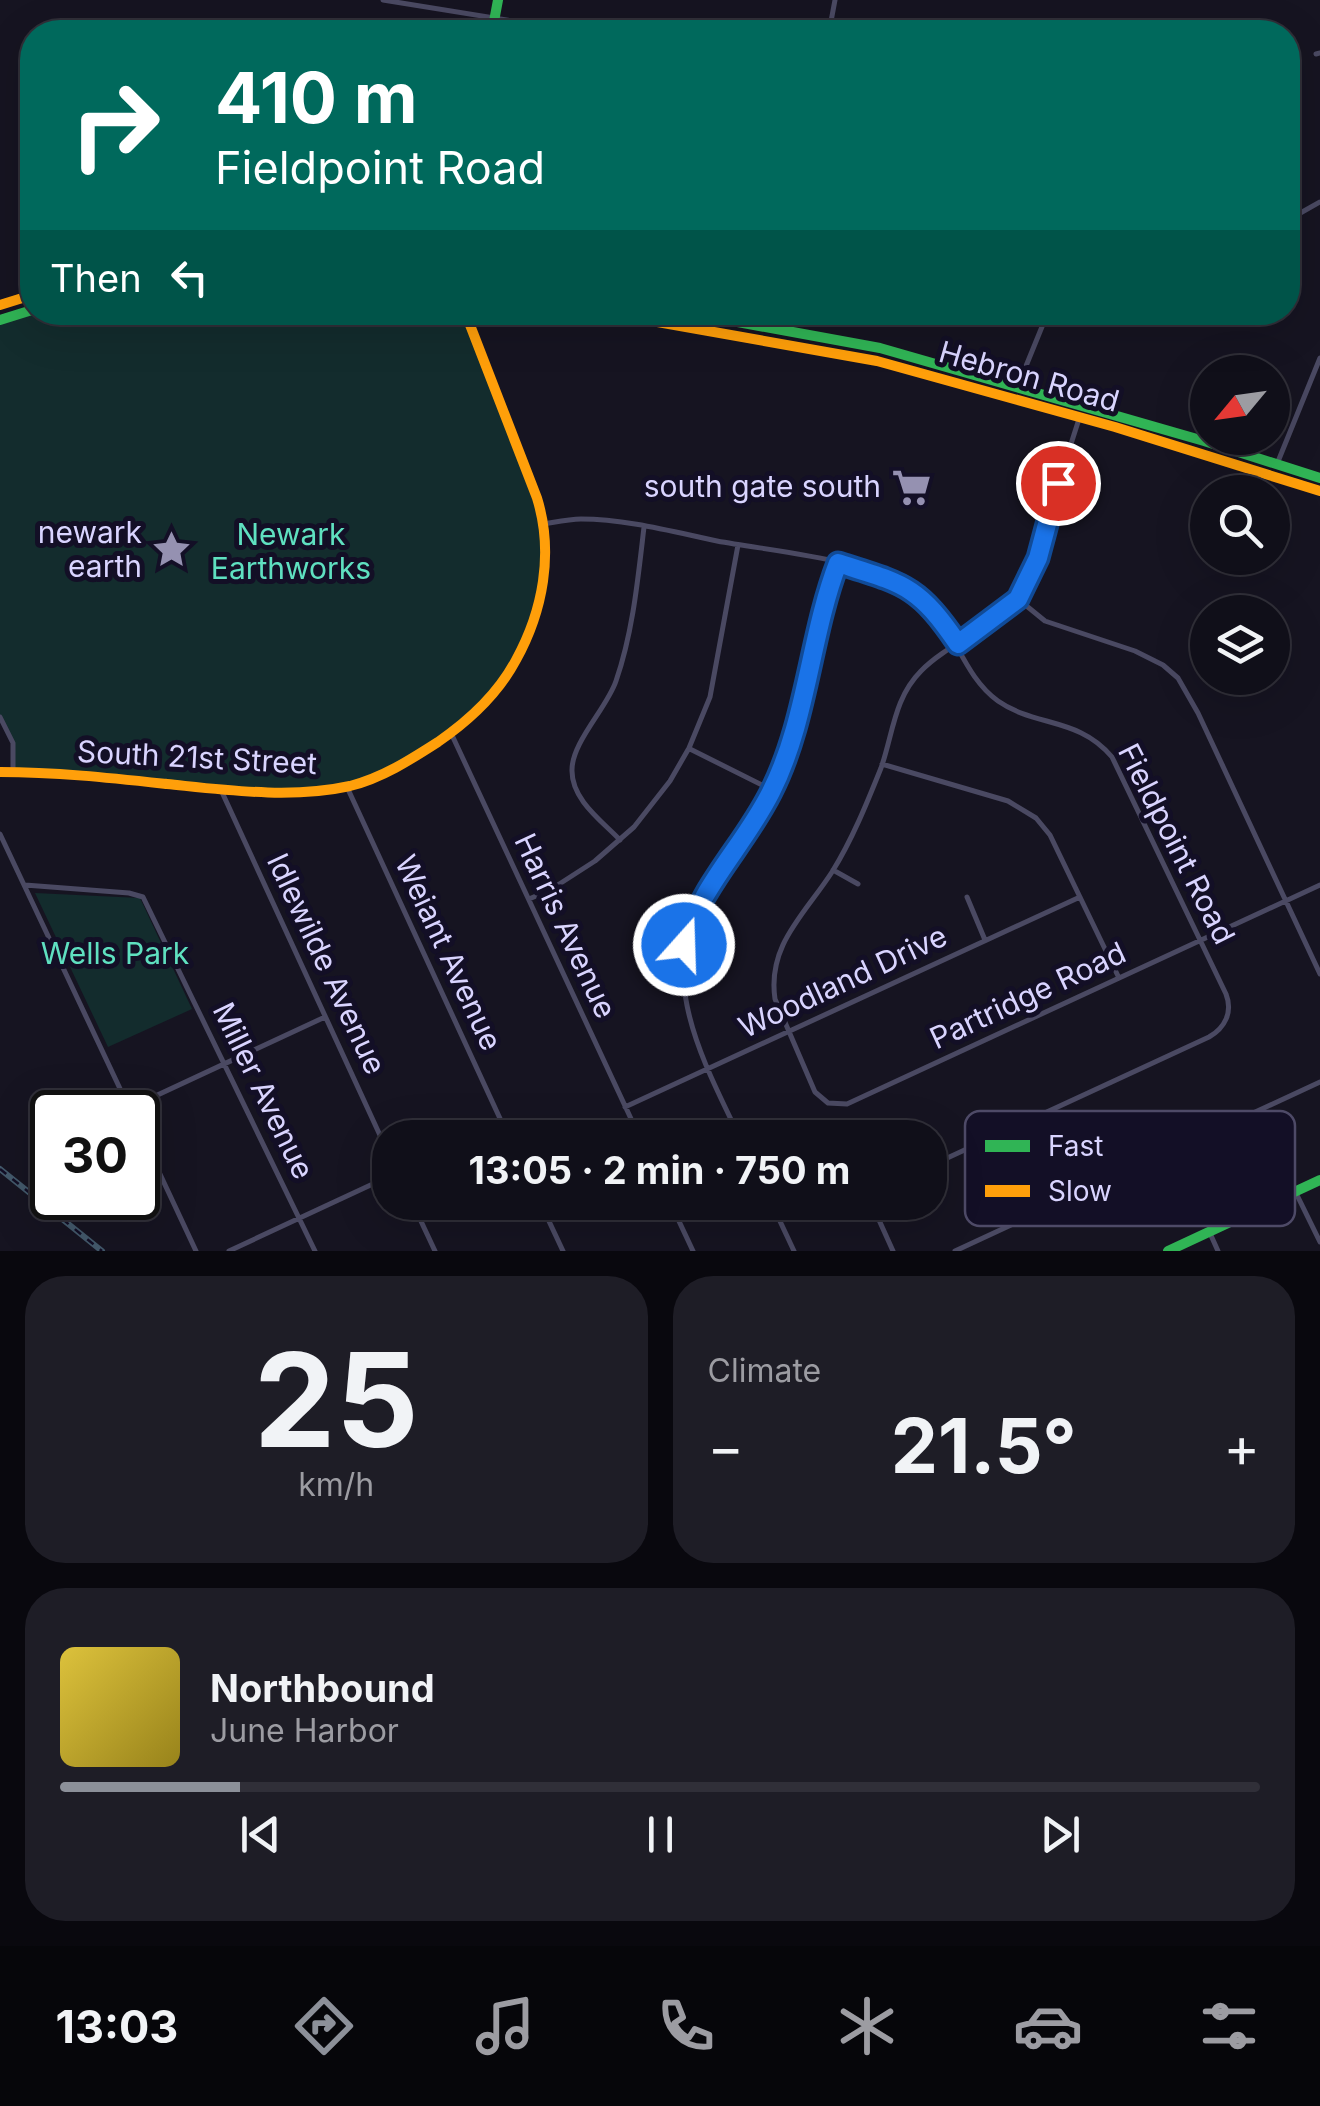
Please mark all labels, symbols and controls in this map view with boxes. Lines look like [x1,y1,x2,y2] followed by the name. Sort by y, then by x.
[215,55,418,140] text: 410 m
[50,60,180,190] icon: right
[215,140,545,195] text: Fieldpoint Road
[162,250,217,305] icon: left
[50,255,142,301] text: Then
[935,333,1123,419] street label: Hebron Road
[1190,355,1290,455] north arrow
[1190,355,1290,695] map controls
[1016,441,1101,526] pin
[1031,456,1086,511] icon: arrive
[890,466,932,508] supermarket icon: south gate south
[644,468,881,504] place label: south gate south
[1190,475,1290,575] button: search
[38,514,143,584] place label: newark earth
[211,516,371,586] park label: Newark Earthworks
[151,529,193,571] place icon: newark earth
[1190,595,1290,695] button: layers
[76,733,318,781] street label: South 21st Street
[1111,737,1243,950] street label: Fieldpoint Road
[507,828,624,1024] street label: Harris Avenue
[260,847,394,1080] street label: Idlewilde Avenue
[388,849,510,1056] street label: Weiant Avenue
[632,893,736,997] position arrow
[733,917,952,1045] street label: Woodland Drive
[924,934,1131,1056] street label: Partridge Road
[41,935,190,971] park label: Wells Park
[206,997,322,1185] street label: Miller Avenue
[30,1090,160,1220] speed limit sign: 30
[965,1111,1295,1226] legend
[1048,1129,1104,1163] text: Fast
[469,1147,850,1193] text: 13:05 · 2 min · 750 m
[1048,1174,1112,1208] text: Slow
[254,1321,419,1478] text: 25
[708,1351,821,1390] text: Climate
[891,1400,1077,1491] text: 21.5°
[708,1414,744,1480] text: −
[1224,1414,1260,1480] text: +
[298,1465,374,1504] text: km/h
[210,1665,435,1711] text: Northbound
[210,1711,399,1750] text: June Harbor
[233,1807,288,1862] icon: previous
[633,1807,688,1862] icon: pause
[1033,1807,1088,1862] icon: next
[289,1991,359,2061] icon: directions
[470,1991,540,2061] icon: music
[651,1991,721,2061] icon: phone
[832,1991,902,2061] icon: climate
[1013,1991,1083,2061] icon: car
[1194,1991,1264,2061] icon: filters
[56,1999,178,2054] text: 13:03

